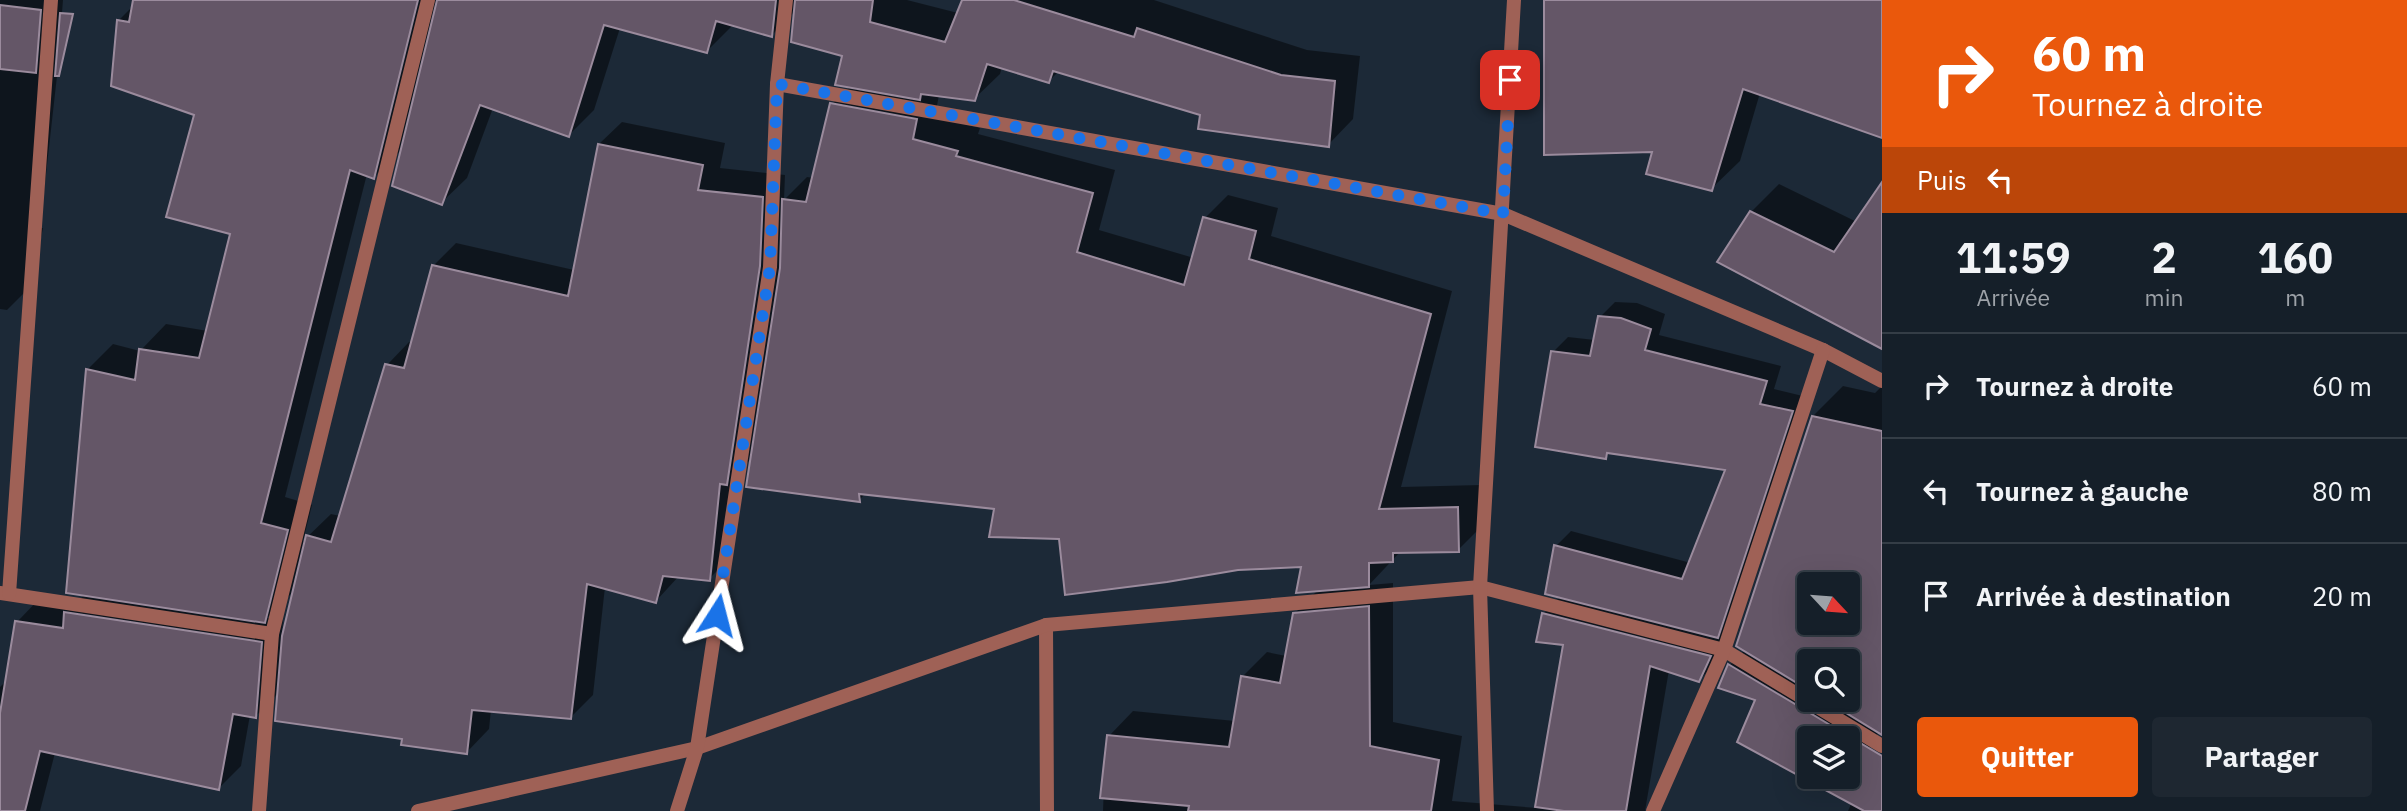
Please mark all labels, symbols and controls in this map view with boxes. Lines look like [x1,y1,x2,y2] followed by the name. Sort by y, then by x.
[2032,21,2146,84] text: 60 m
[1917,28,2008,119] icon: right
[1480,50,1540,110] pin
[1491,61,1529,99] icon: arrive
[2032,83,2263,125] text: Tournez à droite
[1981,161,2019,199] icon: left
[1917,163,1967,197] text: Puis
[1956,230,2071,285] text: 11:59
[2151,230,2177,285] text: 2
[2257,230,2333,285] text: 160
[1976,282,2050,312] text: Arrivée
[2145,282,2183,312] text: min
[2285,282,2305,312] text: m
[1917,367,1955,405] icon: right
[1976,369,2173,403] text: Tournez à droite
[2312,369,2372,403] text: 60 m
[1917,472,1955,510] icon: left
[1976,474,2189,508] text: Tournez à gauche
[2312,474,2372,508] text: 80 m
[1797,572,1860,635] north arrow
[1797,572,1860,789] map controls
[1917,577,1955,615] icon: arrive
[680,578,754,652] position arrow
[1976,579,2231,613] text: Arrivée à destination
[2312,579,2372,613] text: 20 m
[1797,649,1860,712] button: search
[1917,717,2138,797] button: Quitter
[2152,717,2372,797] button: Partager
[1797,726,1860,789] button: layers

